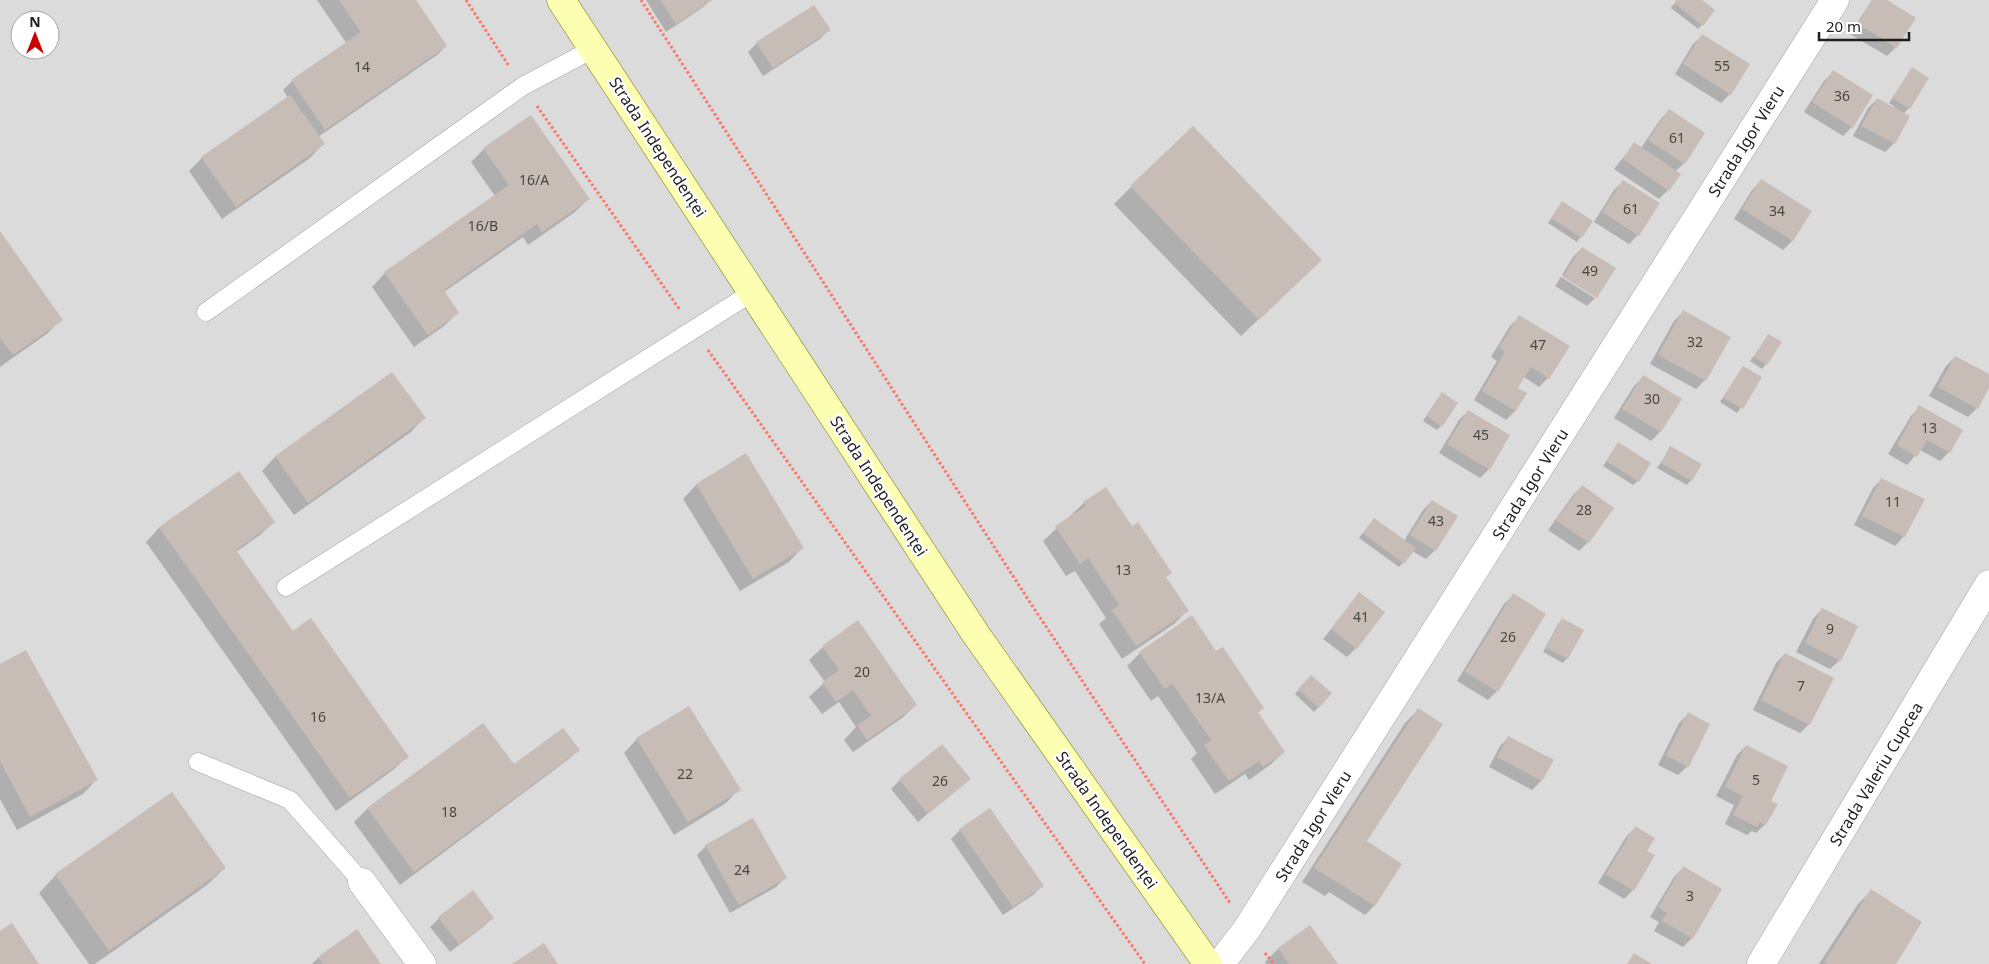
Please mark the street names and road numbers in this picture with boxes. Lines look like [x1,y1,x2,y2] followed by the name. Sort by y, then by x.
[604,72,712,222] street label: Strada Independenței
[1703,81,1789,201] street label: Strada Igor Vieru
[825,411,933,561] street label: Strada Independenței
[1487,424,1573,544] street label: Strada Igor Vieru
[1824,698,1928,850] street label: Strada Valeriu Cupcea
[1051,747,1163,893] street label: Strada Independenței
[1270,766,1356,886] street label: Strada Igor Vieru

